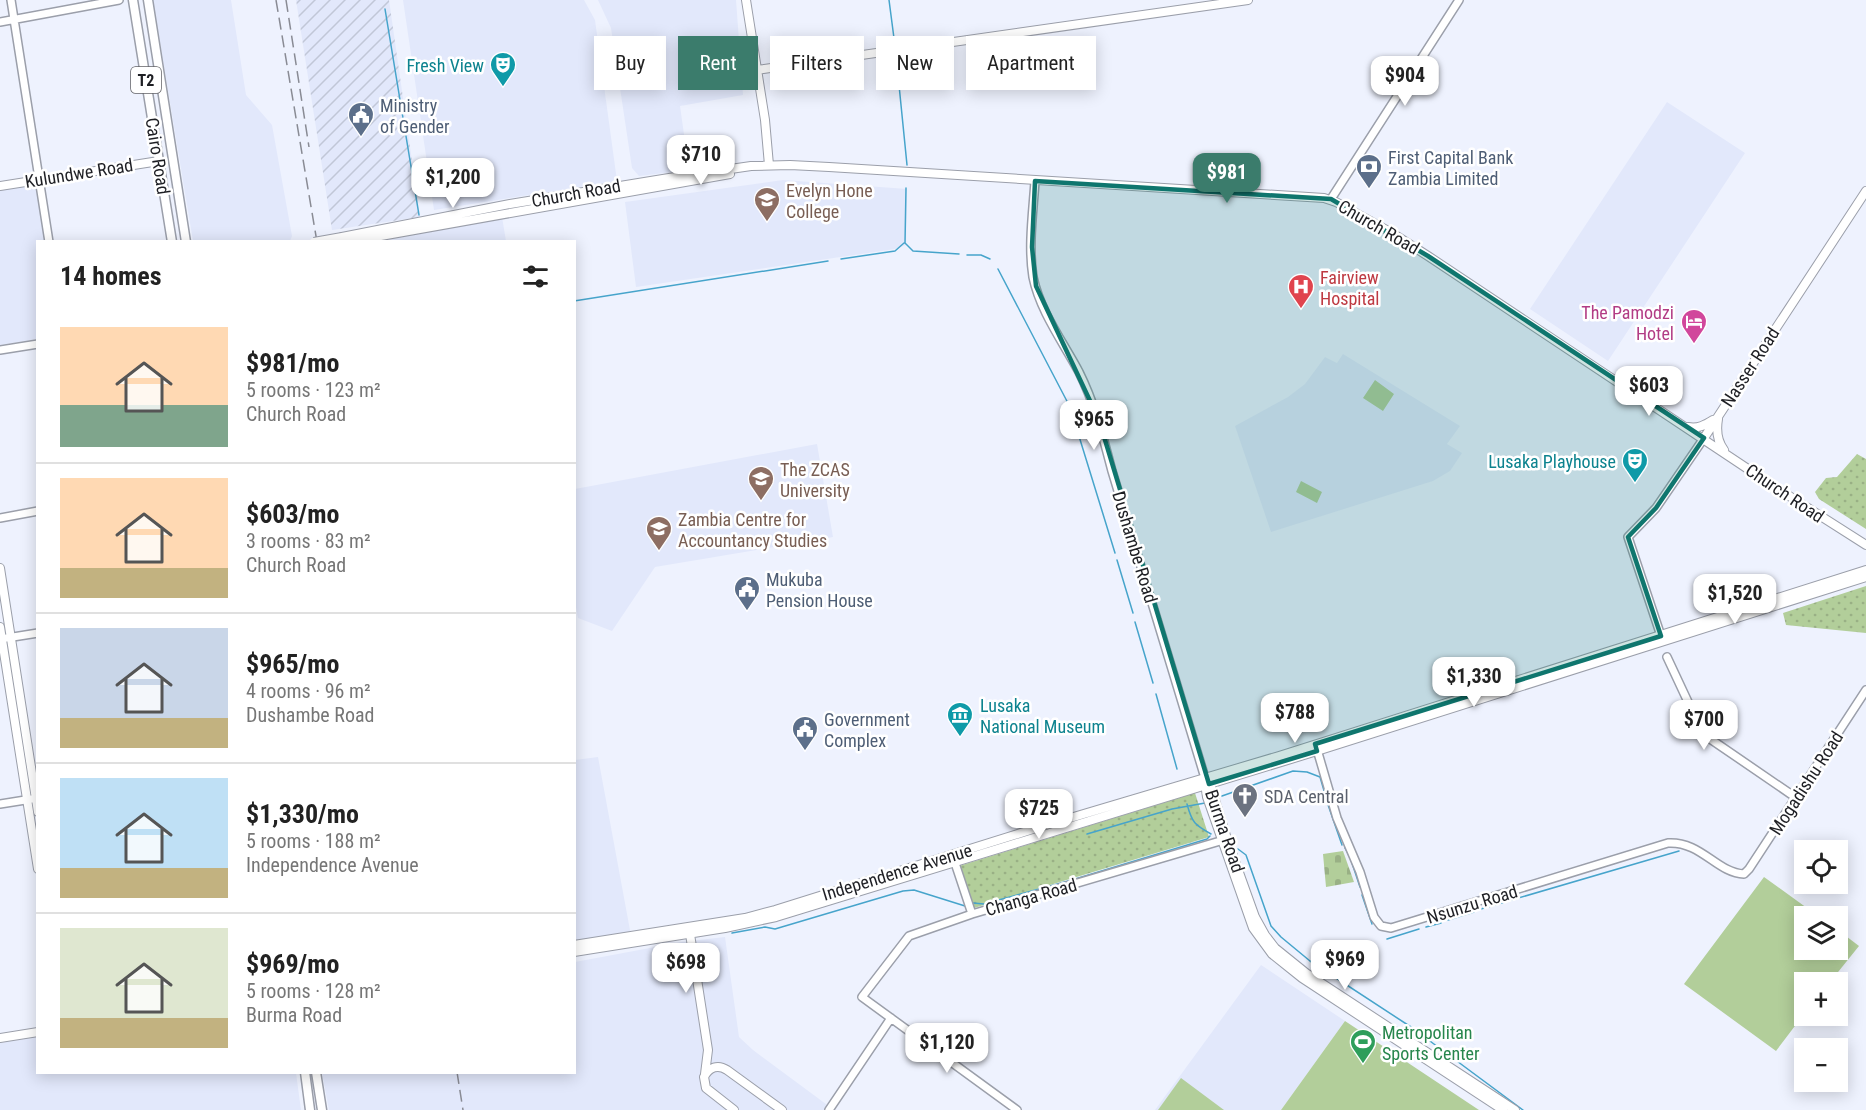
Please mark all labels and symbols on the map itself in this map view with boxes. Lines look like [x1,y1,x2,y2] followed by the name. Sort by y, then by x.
[488,50,518,88] theatre icon: Fresh View
[406,55,484,76] place label: Fresh View
[1369,56,1441,107] pin: $904
[131,67,161,93] road number: T2
[380,95,450,137] place label: Ministry of Gender
[346,100,376,138] public building icon: Ministry of Gender
[142,116,174,196] street label: Cairo Road
[665,135,737,186] pin: $710
[1388,147,1513,189] place label: First Capital Bank Zambia Limited
[1354,152,1384,190] bank icon: First Capital Bank Zambia Limited
[1191,153,1263,204] pin: $981
[23,154,135,192] street label: Kulundwe Road
[404,158,502,209] pin: $1,200
[530,175,622,211] street label: Church Road
[786,180,873,222] place label: Evelyn Hone College
[752,185,782,223] school or university icon: Evelyn Hone College
[1335,195,1423,259] street label: Church Road
[1320,267,1380,309] place label: Fairview Hospital
[1286,272,1316,310] hospital icon: Fairview Hospital
[1581,302,1674,344] place label: The Pamodzi Hotel
[1679,307,1709,345] hotel icon: The Pamodzi Hotel
[1717,323,1783,411] street label: Nasser Road
[1613,366,1685,417] pin: $603
[1058,400,1130,451] pin: $965
[1620,446,1650,484] theatre icon: Lusaka Playhouse
[1488,451,1616,472] place label: Lusaka Playhouse
[780,459,850,501] place label: The ZCAS University
[1742,459,1828,527] street label: Church Road
[746,464,776,502] school or university icon: The ZCAS University
[1108,489,1162,605] street label: Dushambe Road
[678,509,827,551] place label: Zambia Centre for Accountancy Studies
[644,514,674,552] school or university icon: Zambia Centre for Accountancy Studies
[766,569,873,611] place label: Mukuba Pension House
[732,574,762,612] public building icon: Mukuba Pension House
[1686,574,1784,625] pin: $1,520
[1425,657,1523,708] pin: $1,330
[1259,693,1331,744] pin: $788
[980,695,1105,737] place label: Lusaka National Museum
[945,700,975,738] museum icon: Lusaka National Museum
[1668,700,1740,751] pin: $700
[824,709,910,751] place label: Government Complex
[790,714,820,752] public building icon: Government Complex
[1765,727,1847,839] street label: Mogadishu Road
[1230,781,1260,819] church icon: SDA Central
[1264,786,1349,807] place label: SDA Central
[1201,787,1249,875] street label: Burma Road
[1003,789,1075,840] pin: $725
[820,839,974,905] street label: Independence Avenue
[983,874,1079,920] street label: Changa Road
[1424,880,1520,928] street label: Nsunzu Road
[1309,940,1381,991] pin: $969
[650,943,722,994] pin: $698
[1382,1022,1480,1064] place label: Metropolitan Sports Center
[898,1023,996,1074] pin: $1,120
[1348,1027,1378,1065] sports icon: Metropolitan Sports Center

